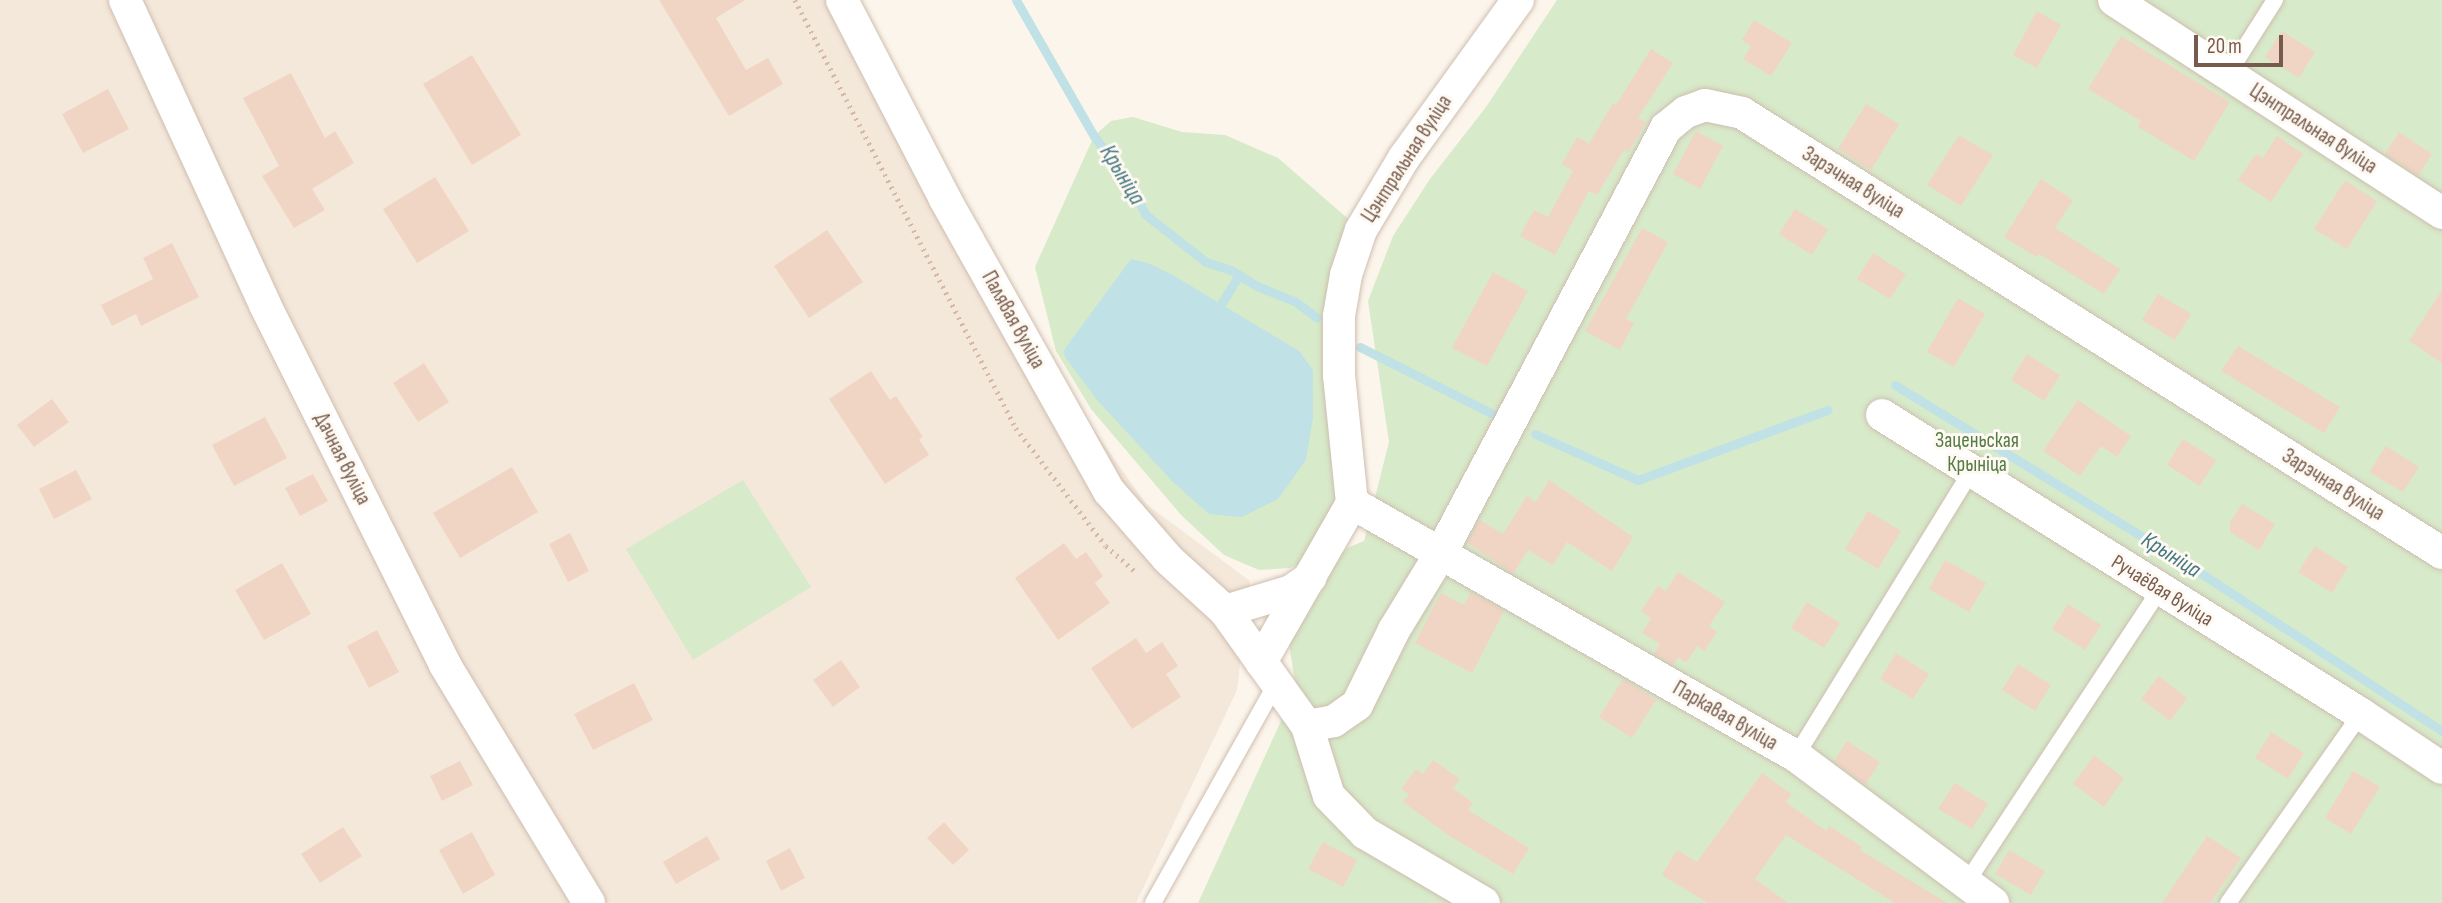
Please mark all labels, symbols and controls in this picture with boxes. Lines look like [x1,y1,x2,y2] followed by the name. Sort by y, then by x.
[2197,21,2286,65] scale bar
[2207,34,2242,59] text: 20 m
[2245,78,2381,180] street label: Цэнтральная вуліца
[1356,91,1458,227] street label: Цэнтральная вуліца
[1094,140,1150,210] water label: Крыніца
[1797,142,1909,224] street label: Зарэчная вуліца
[976,267,1050,373] street label: Палявая вуліца
[308,409,376,509] street label: Дачная вуліца
[1935,428,2019,478] park label: Заценьская Крыніца
[2277,444,2389,526] street label: Зарэчная вуліца
[2136,526,2206,584] water label: Крыніца
[2106,550,2218,632] street label: Ручаёвая вуліца
[1668,676,1782,756] street label: Паркавая вуліца

